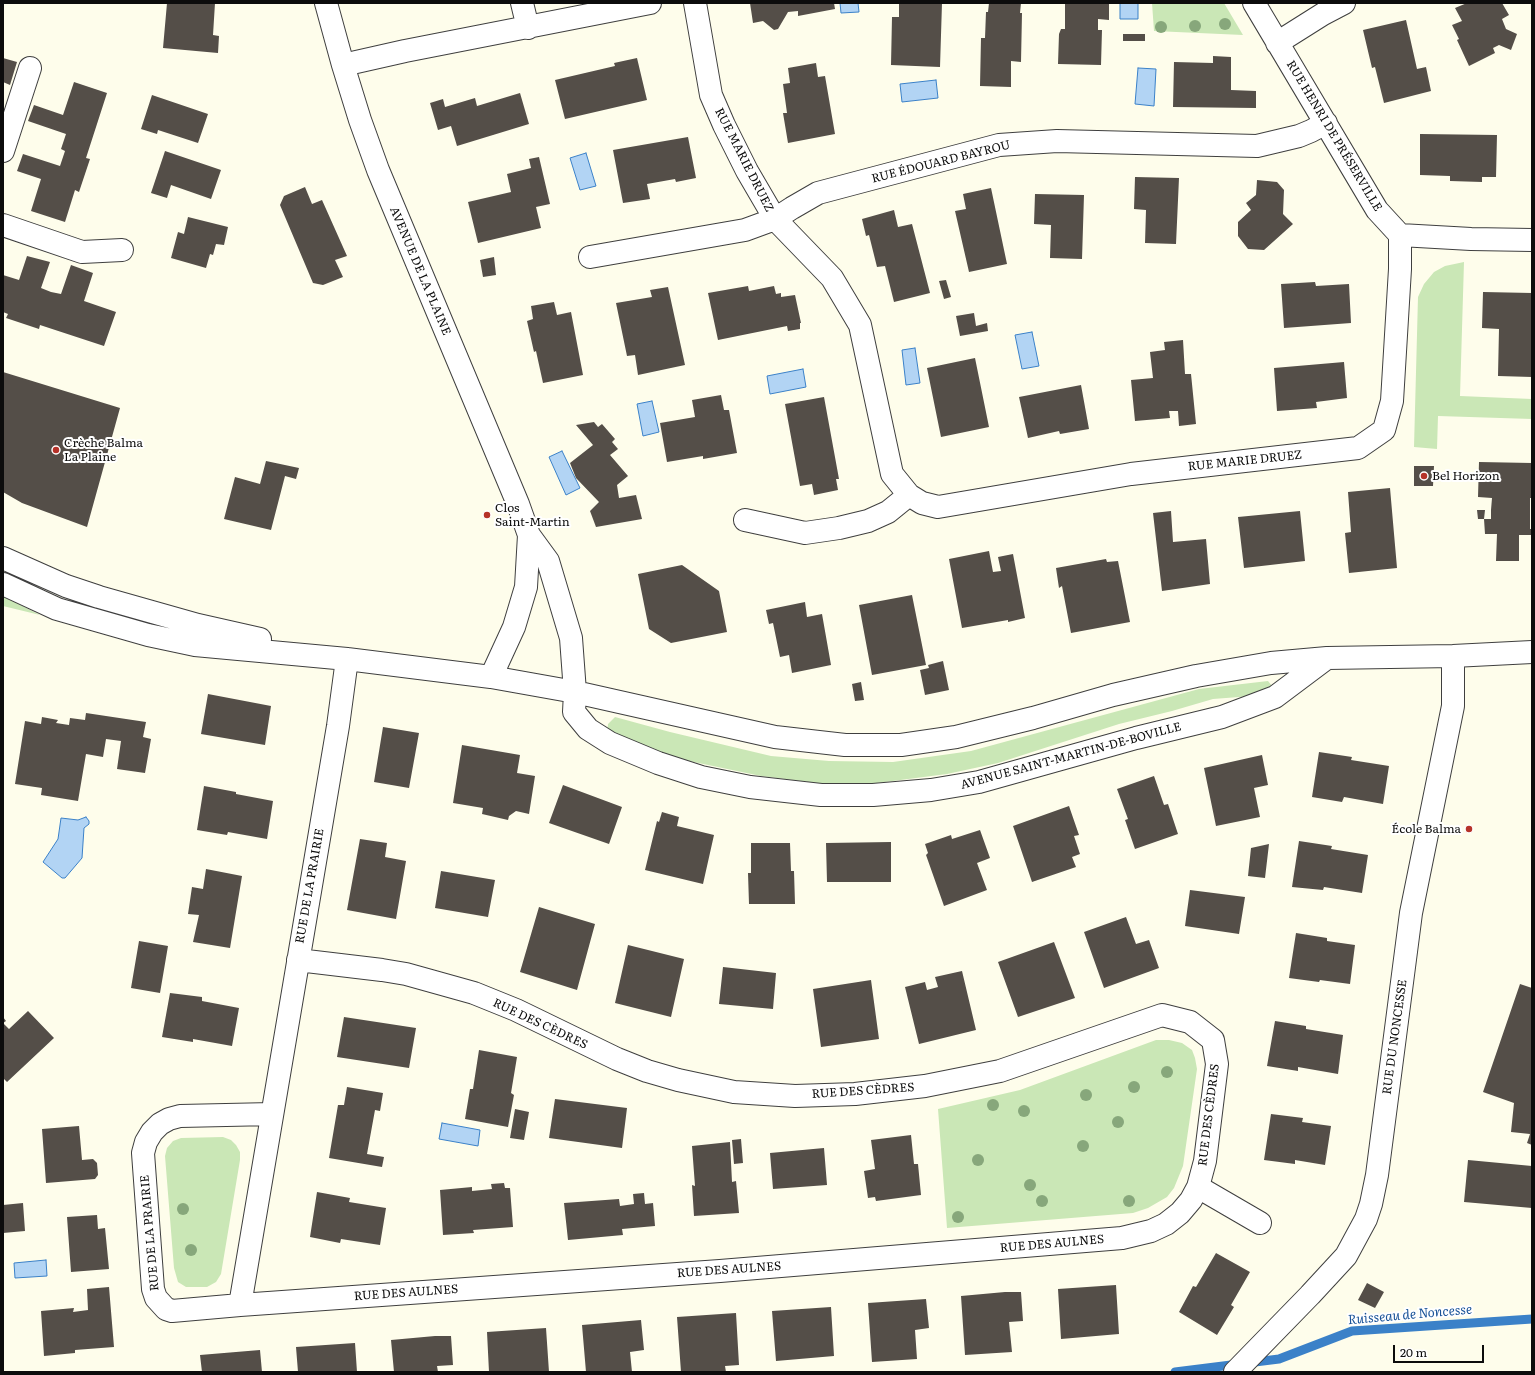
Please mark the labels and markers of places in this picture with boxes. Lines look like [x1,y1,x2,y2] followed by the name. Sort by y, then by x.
[64,436,143,464] place label: Crèche Balma La Plaine
[51,445,61,455] marker: Crèche Balma La Plaine
[1432,469,1500,483] place label: Bel Horizon
[1419,471,1429,481] marker: Bel Horizon
[495,501,570,529] place label: Clos Saint-Martin
[482,510,492,520] marker: Clos Saint-Martin
[1392,822,1461,836] place label: École Balma
[1464,824,1474,834] marker: École Balma

